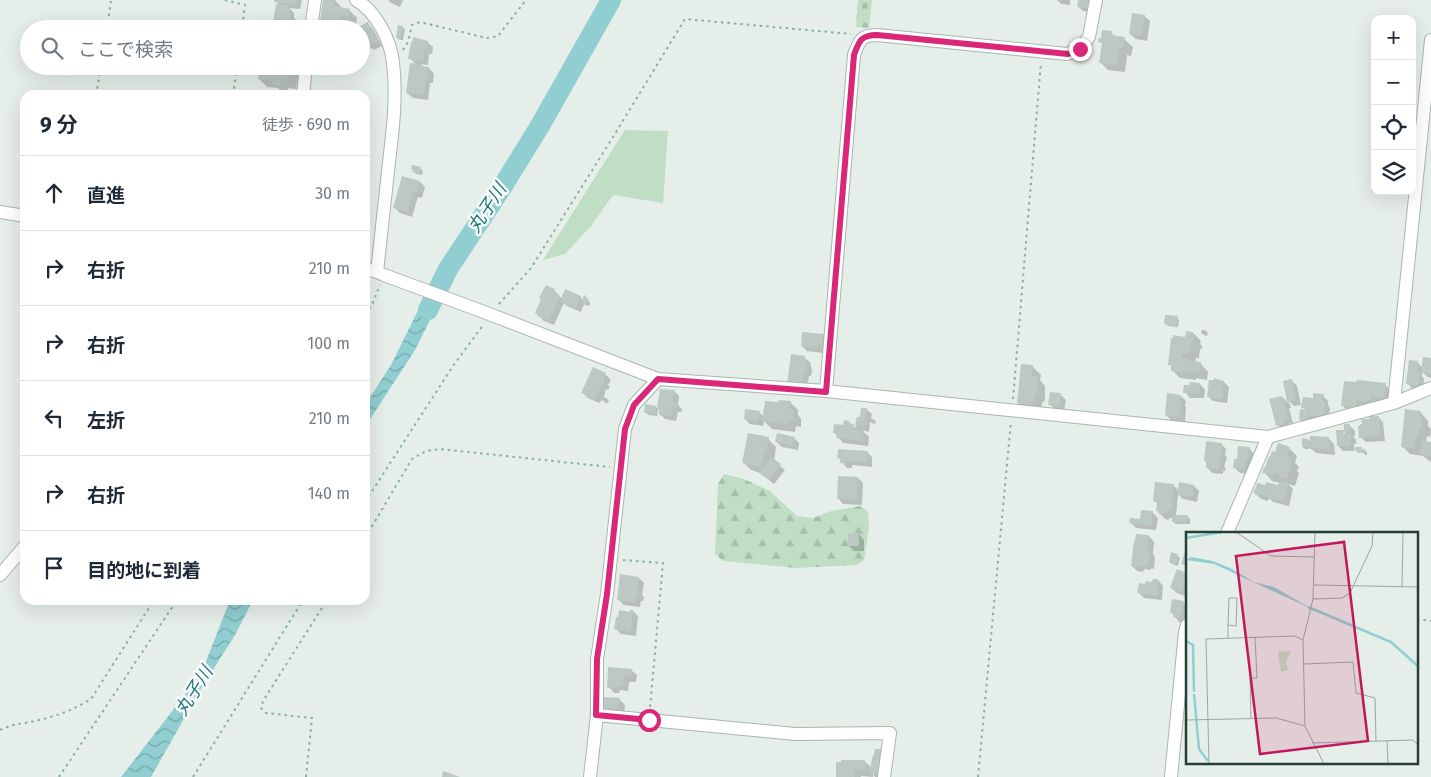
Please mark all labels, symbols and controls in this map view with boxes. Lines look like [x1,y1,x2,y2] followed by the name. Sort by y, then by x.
[1371,15,1416,195] map controls
[1371,15,1416,60] button: +
[20,20,370,75] search box
[38,34,66,62] icon: search
[78,38,173,61] text: ここで検索
[1069,38,1092,61] route end
[1371,60,1416,105] button: −
[1371,105,1416,150] button: locate
[40,112,78,138] text: 9 分
[262,115,350,134] text: 徒歩 · 690 m
[1371,150,1416,195] button: layers
[463,178,512,237] water label: 丸子川
[40,179,68,207] icon: ahead
[87,184,125,207] text: 直進
[315,184,350,203] text: 30 m
[40,254,68,282] icon: right
[87,259,125,282] text: 右折
[309,259,350,278] text: 210 m
[40,329,68,357] icon: right
[87,334,125,357] text: 右折
[307,334,350,353] text: 100 m
[40,404,68,432] icon: left
[87,409,125,432] text: 左折
[309,409,350,428] text: 210 m
[40,479,68,507] icon: right
[87,484,125,507] text: 右折
[308,484,350,503] text: 140 m
[1186,532,1418,764] inset map
[40,554,68,582] icon: arrive
[87,559,201,582] text: 目的地に到着
[170,661,219,720] water label: 丸子川
[638,709,661,732] route start

